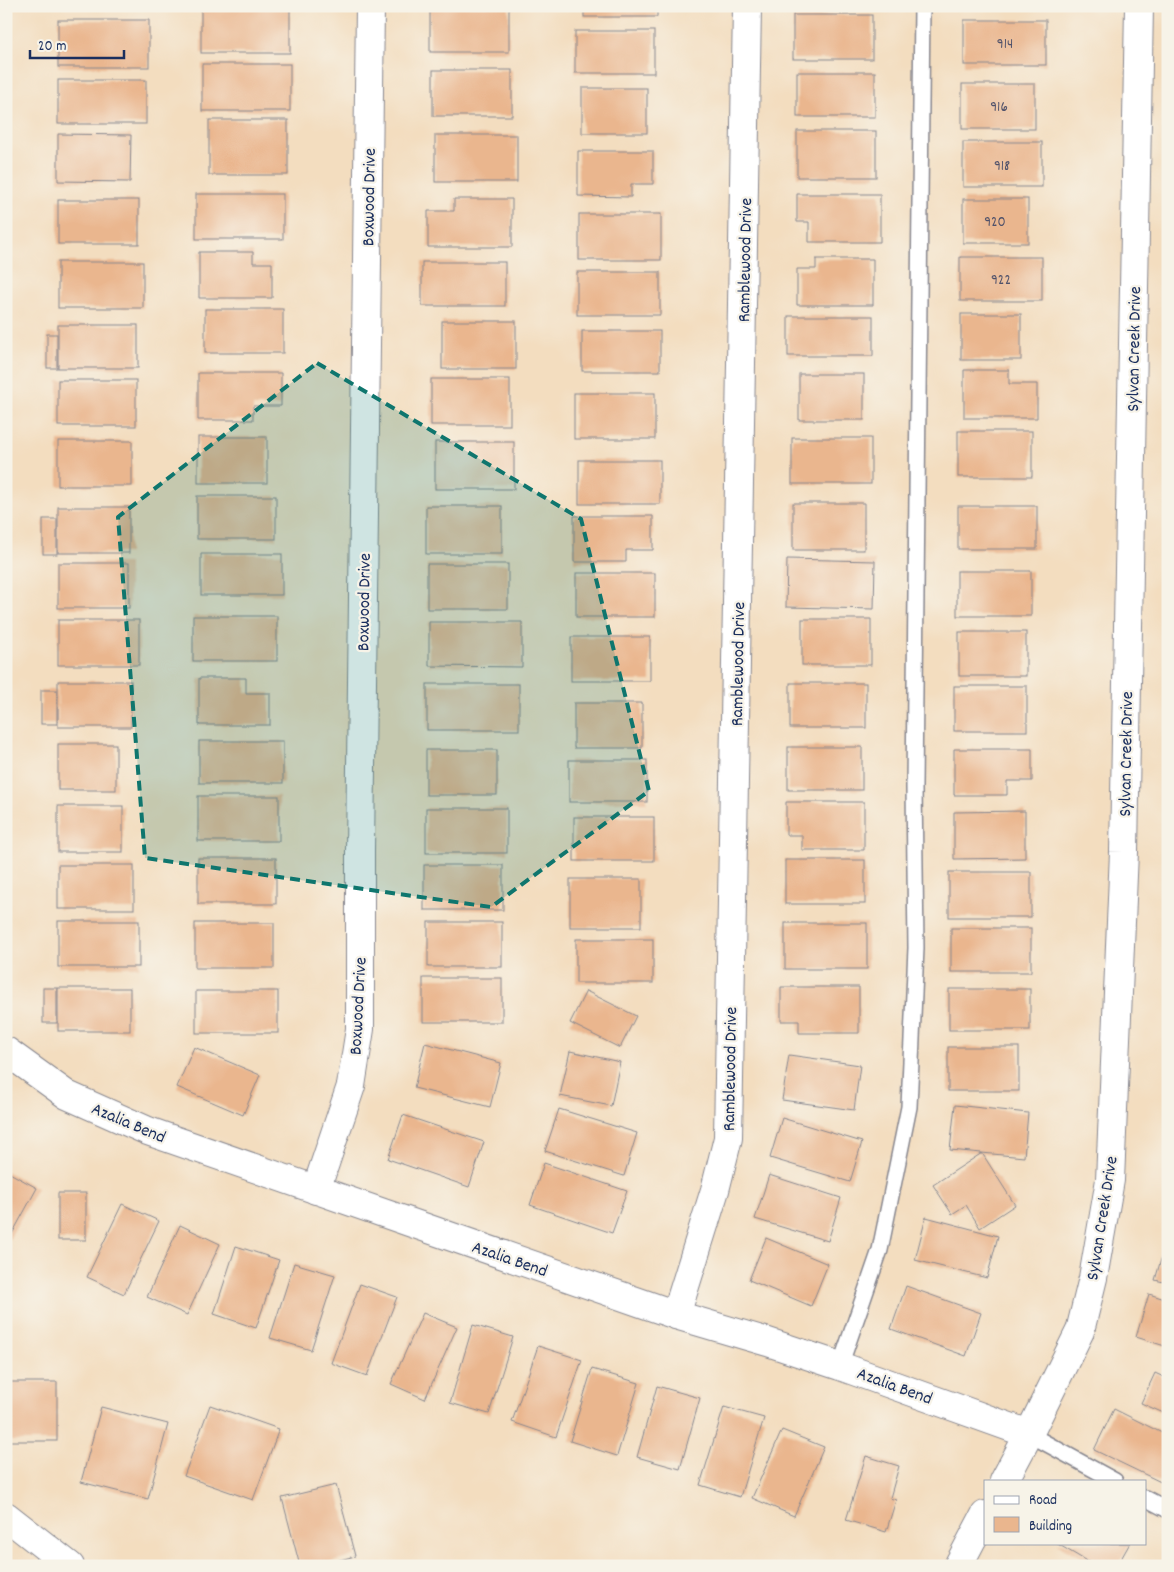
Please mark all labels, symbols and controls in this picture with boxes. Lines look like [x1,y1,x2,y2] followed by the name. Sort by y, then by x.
[30,28,124,60] scale bar
[997,34,1013,56] house number: 914
[38,36,66,58] text: 20 m
[990,97,1008,119] house number: 916
[357,148,384,246] street label: Boxwood Drive
[994,156,1010,178] house number: 918
[733,198,760,322] street label: Ramblewood Drive
[984,212,1006,234] house number: 920
[991,270,1011,292] house number: 922
[1122,286,1149,412] street label: Sylvan Creek Drive
[352,553,379,651] street label: Boxwood Drive
[726,602,753,726] street label: Ramblewood Drive
[1114,691,1141,817] street label: Sylvan Creek Drive
[344,956,375,1056] street label: Boxwood Drive
[718,1007,745,1131] street label: Ramblewood Drive
[87,1097,169,1151] street label: Azalia Bend
[1081,1154,1126,1282] street label: Sylvan Creek Drive
[468,1236,550,1285] street label: Azalia Bend
[853,1362,935,1413] street label: Azalia Bend
[984,1480,1146,1544] legend
[1029,1490,1057,1512] text: Road
[1029,1516,1072,1538] text: Building

